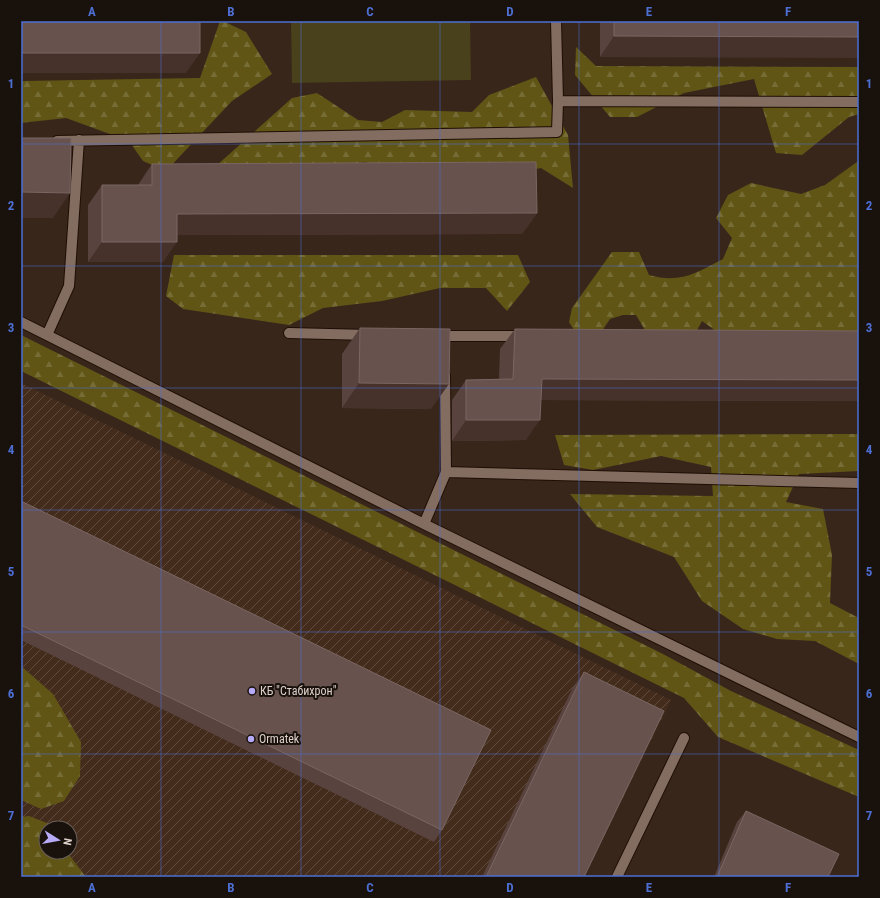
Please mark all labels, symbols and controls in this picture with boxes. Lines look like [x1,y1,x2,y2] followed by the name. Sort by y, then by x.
[88,4,96,19] text: A
[227,4,235,19] text: B
[366,4,374,19] text: C
[506,4,514,19] text: D
[646,4,653,19] text: E
[785,4,791,19] text: F
[8,76,14,91] text: 1
[866,76,872,91] text: 1
[8,198,15,213] text: 2
[866,198,873,213] text: 2
[8,320,14,335] text: 3
[866,320,872,335] text: 3
[8,442,15,457] text: 4
[866,442,873,457] text: 4
[8,564,15,579] text: 5
[866,564,873,579] text: 5
[260,684,337,698] place label: КБ "Стабихрон"
[8,686,15,701] text: 6
[247,686,257,696] marker: КБ "Стабихрон"
[866,686,873,701] text: 6
[259,732,300,746] place label: Ormatek
[246,734,256,744] marker: Ormatek
[8,808,15,823] text: 7
[866,808,873,823] text: 7
[38,820,78,860] north arrow
[60,837,74,847] text: N
[88,880,96,895] text: A
[227,880,235,895] text: B
[366,880,374,895] text: C
[506,880,514,895] text: D
[646,880,653,895] text: E
[785,880,791,895] text: F

